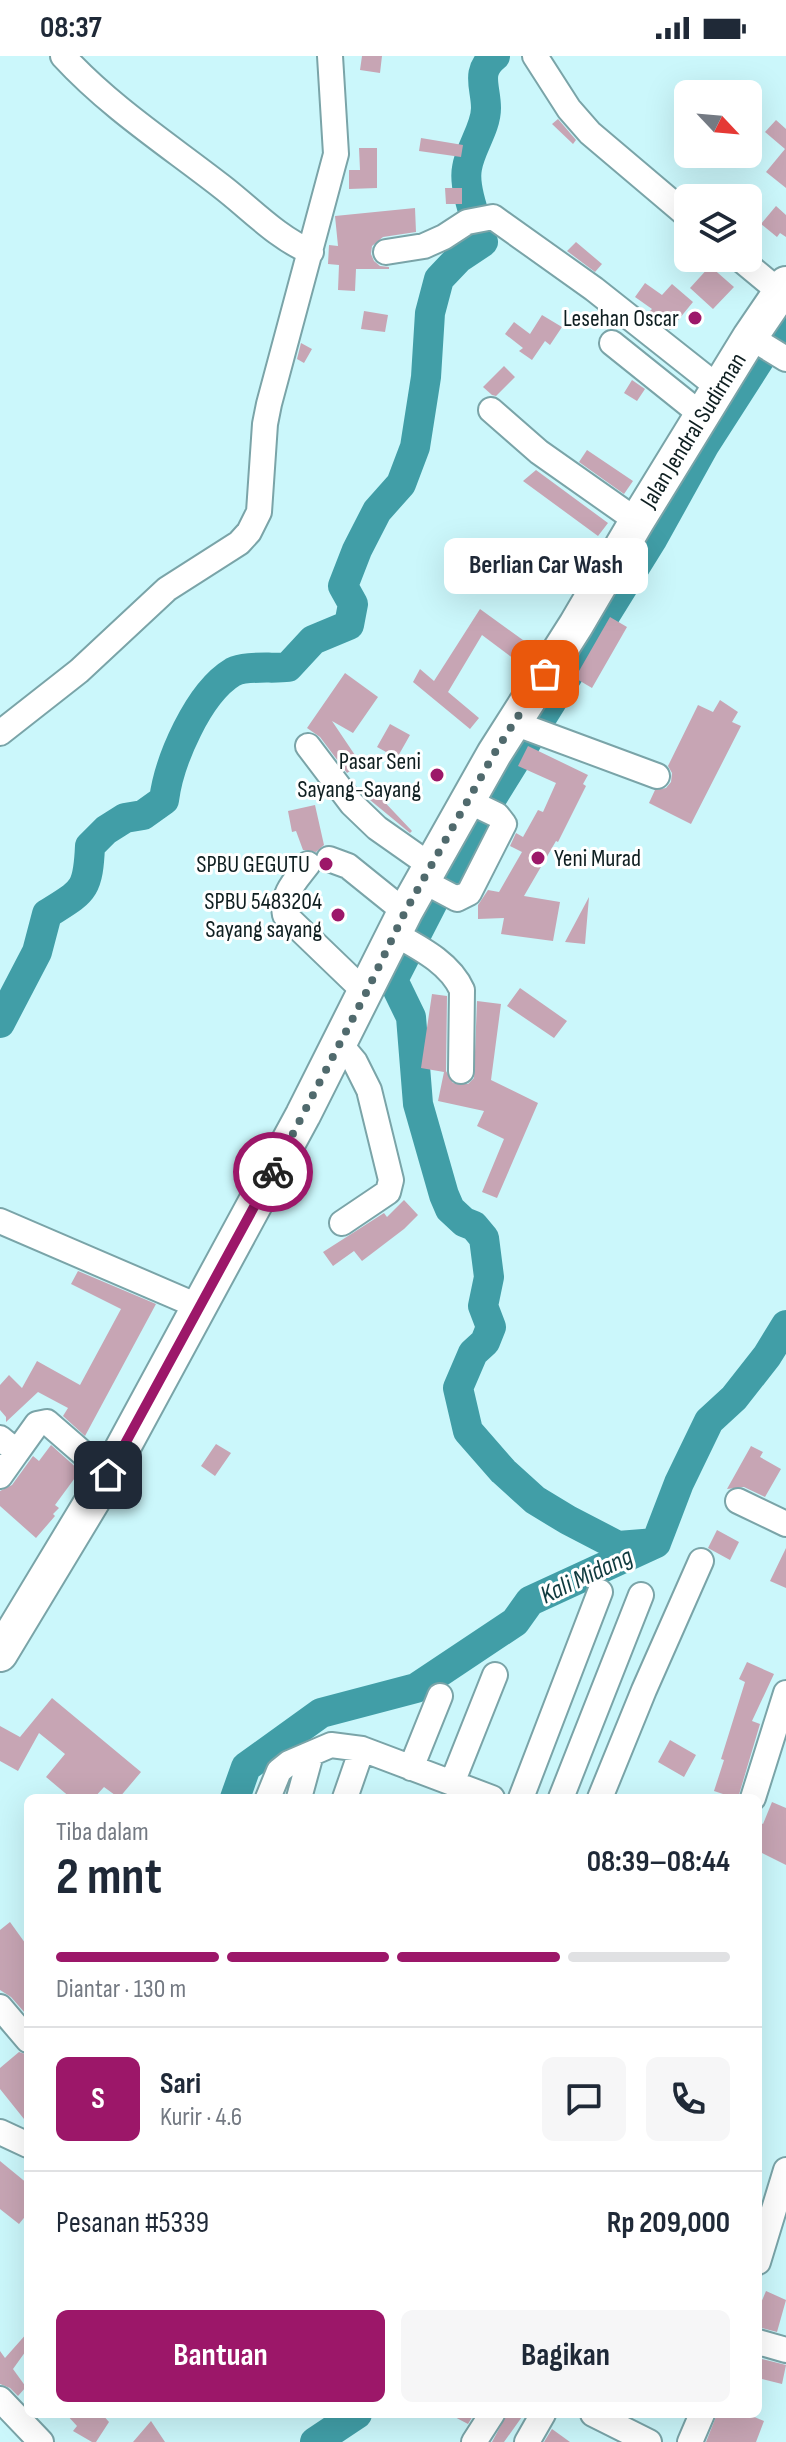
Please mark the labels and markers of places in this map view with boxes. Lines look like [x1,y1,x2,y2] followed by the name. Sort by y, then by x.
[563,304,679,333] place label: Lesehan Oscar
[686,309,704,327] marker: Lesehan Oscar
[443,538,647,594] callout: Berlian Car Wash
[511,640,579,708] pin
[297,747,421,804] place label: Pasar Seni Sayang-Sayang
[428,766,446,784] marker: Pasar Seni Sayang-Sayang
[554,844,641,873] place label: Yeni Murad
[529,849,547,867] marker: Yeni Murad
[196,850,310,879] place label: SPBU GEGUTU
[317,855,335,873] marker: SPBU GEGUTU
[204,887,322,944] place label: SPBU 5483204 Sayang sayang
[329,906,347,924] marker: SPBU 5483204 Sayang sayang
[74,1441,142,1509] pin

